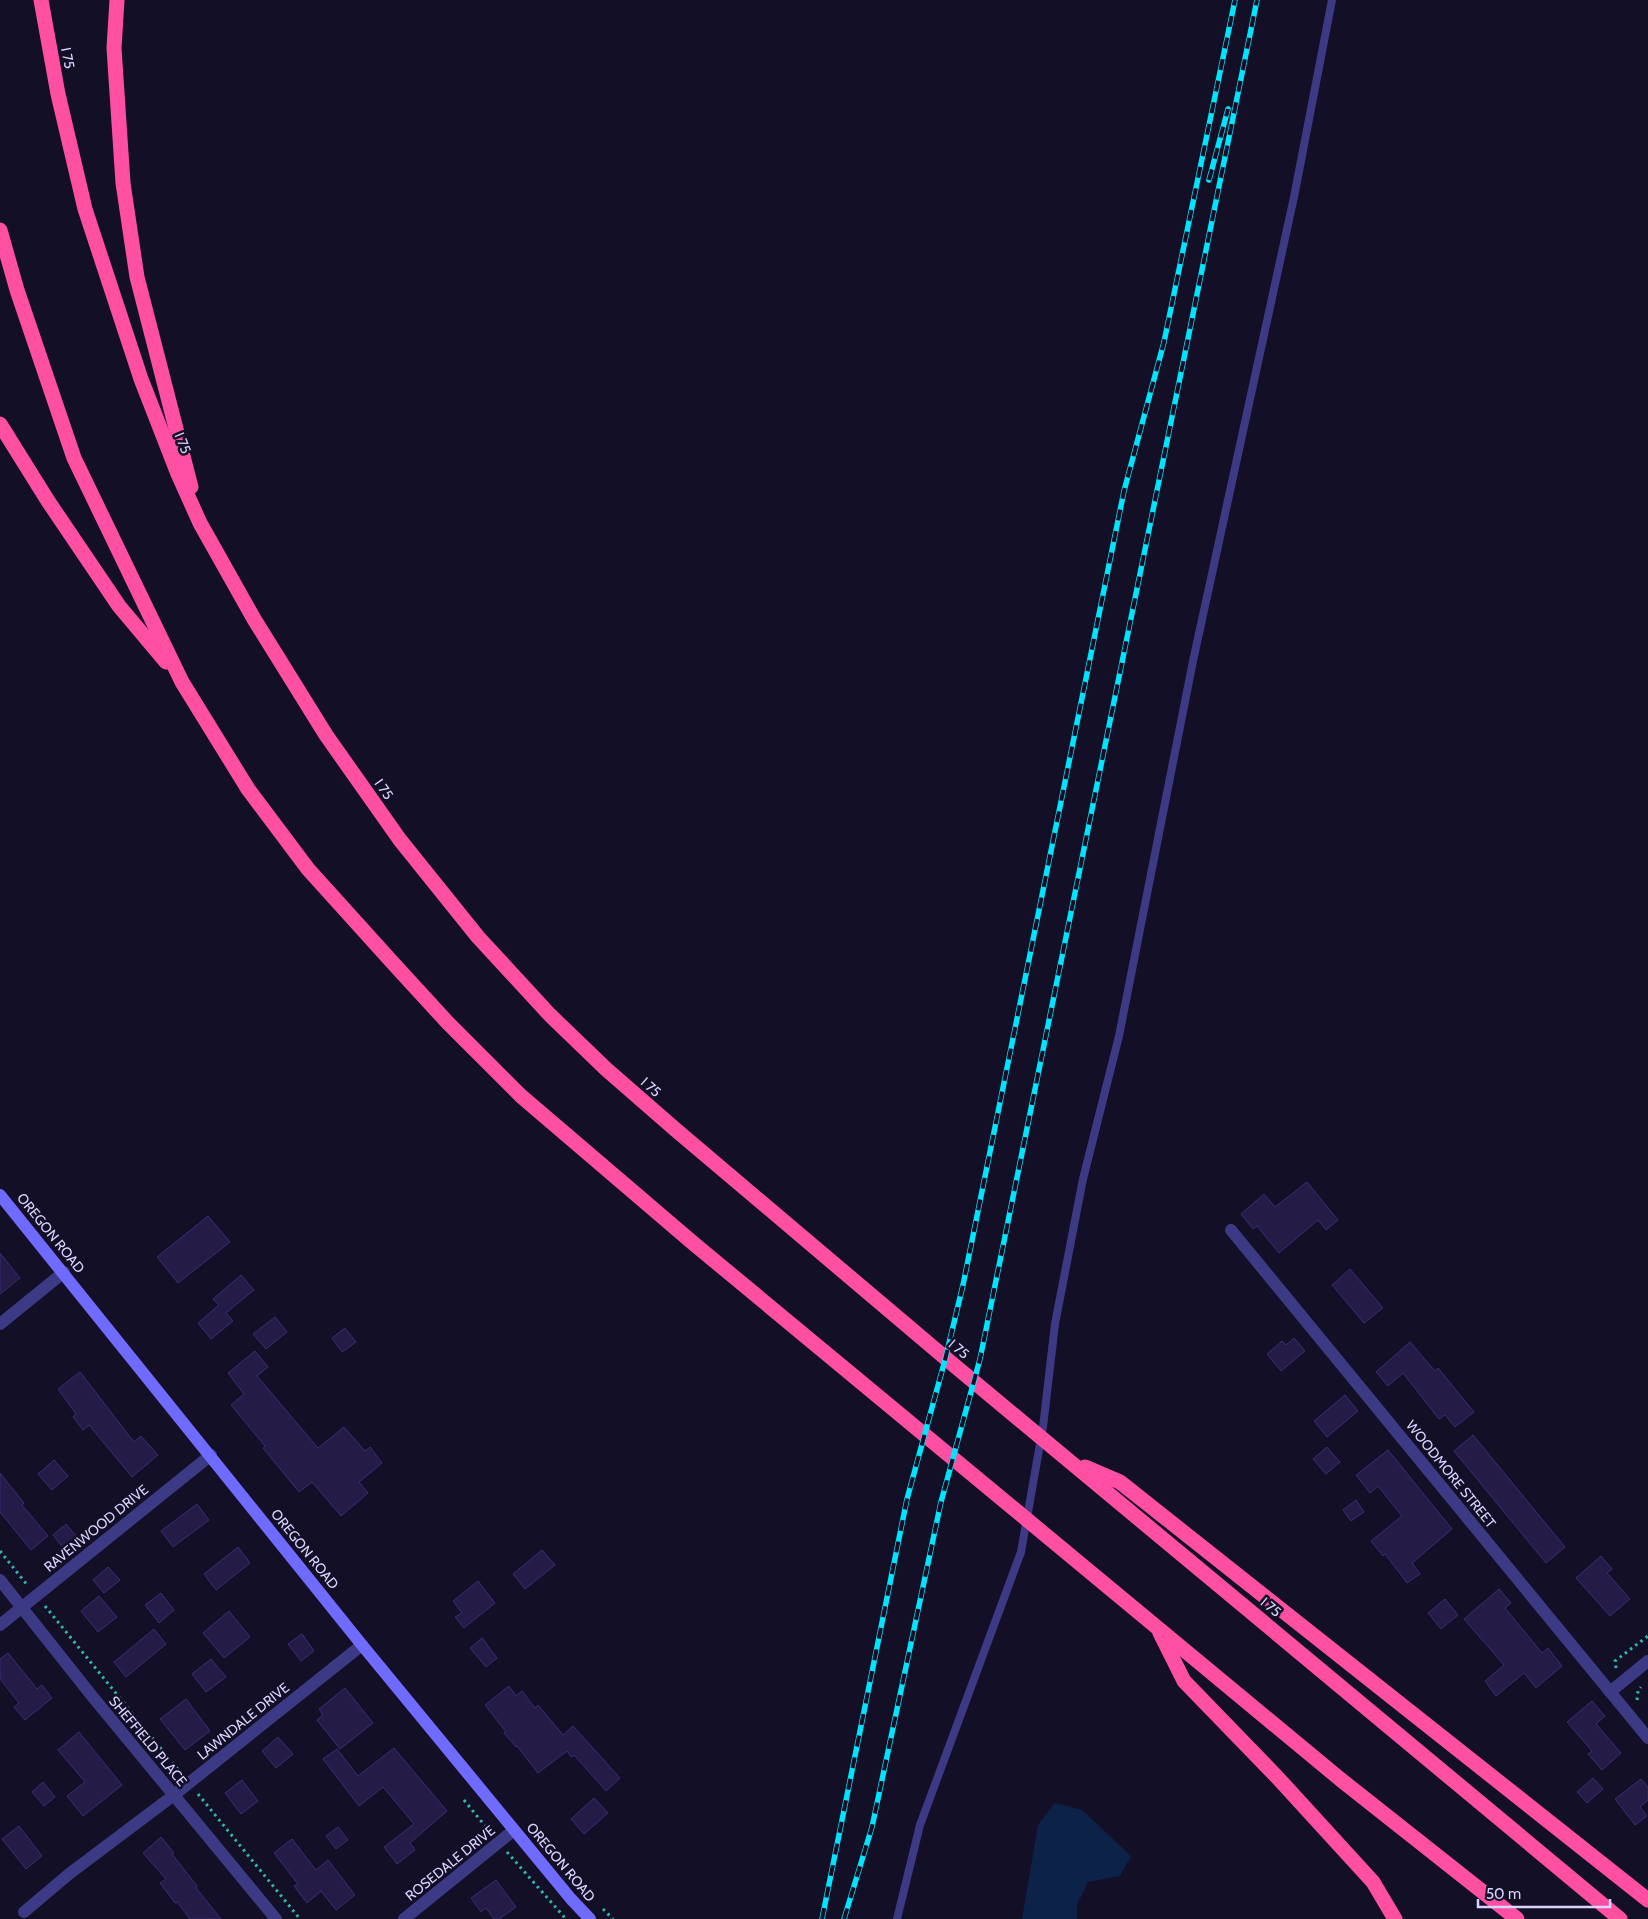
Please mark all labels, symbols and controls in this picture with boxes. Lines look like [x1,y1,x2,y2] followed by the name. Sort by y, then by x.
[57,46,79,70] street label: I 75
[171,430,195,456] street label: I 75
[371,775,397,803] street label: I 75
[637,1073,665,1101] street label: I 75
[13,1189,89,1277] street label: OREGON ROAD
[945,1335,973,1363] street label: I 75
[1402,1417,1500,1532] street label: WOODMORE STREET
[40,1480,152,1576] street label: RAVENWOOD DRIVE
[267,1505,343,1593] street label: OREGON ROAD
[1257,1593,1285,1621] street label: I 75
[193,1678,293,1764] street label: LAWNDALE DRIVE
[105,1692,191,1790] street label: SHEFFIELD PLACE
[523,1819,599,1905] street label: OREGON ROAD
[402,1821,499,1905] street label: ROSEDALE DRIVE
[1478,1876,1610,1908] scale bar
[1486,1885,1521,1903] text: 50 m

